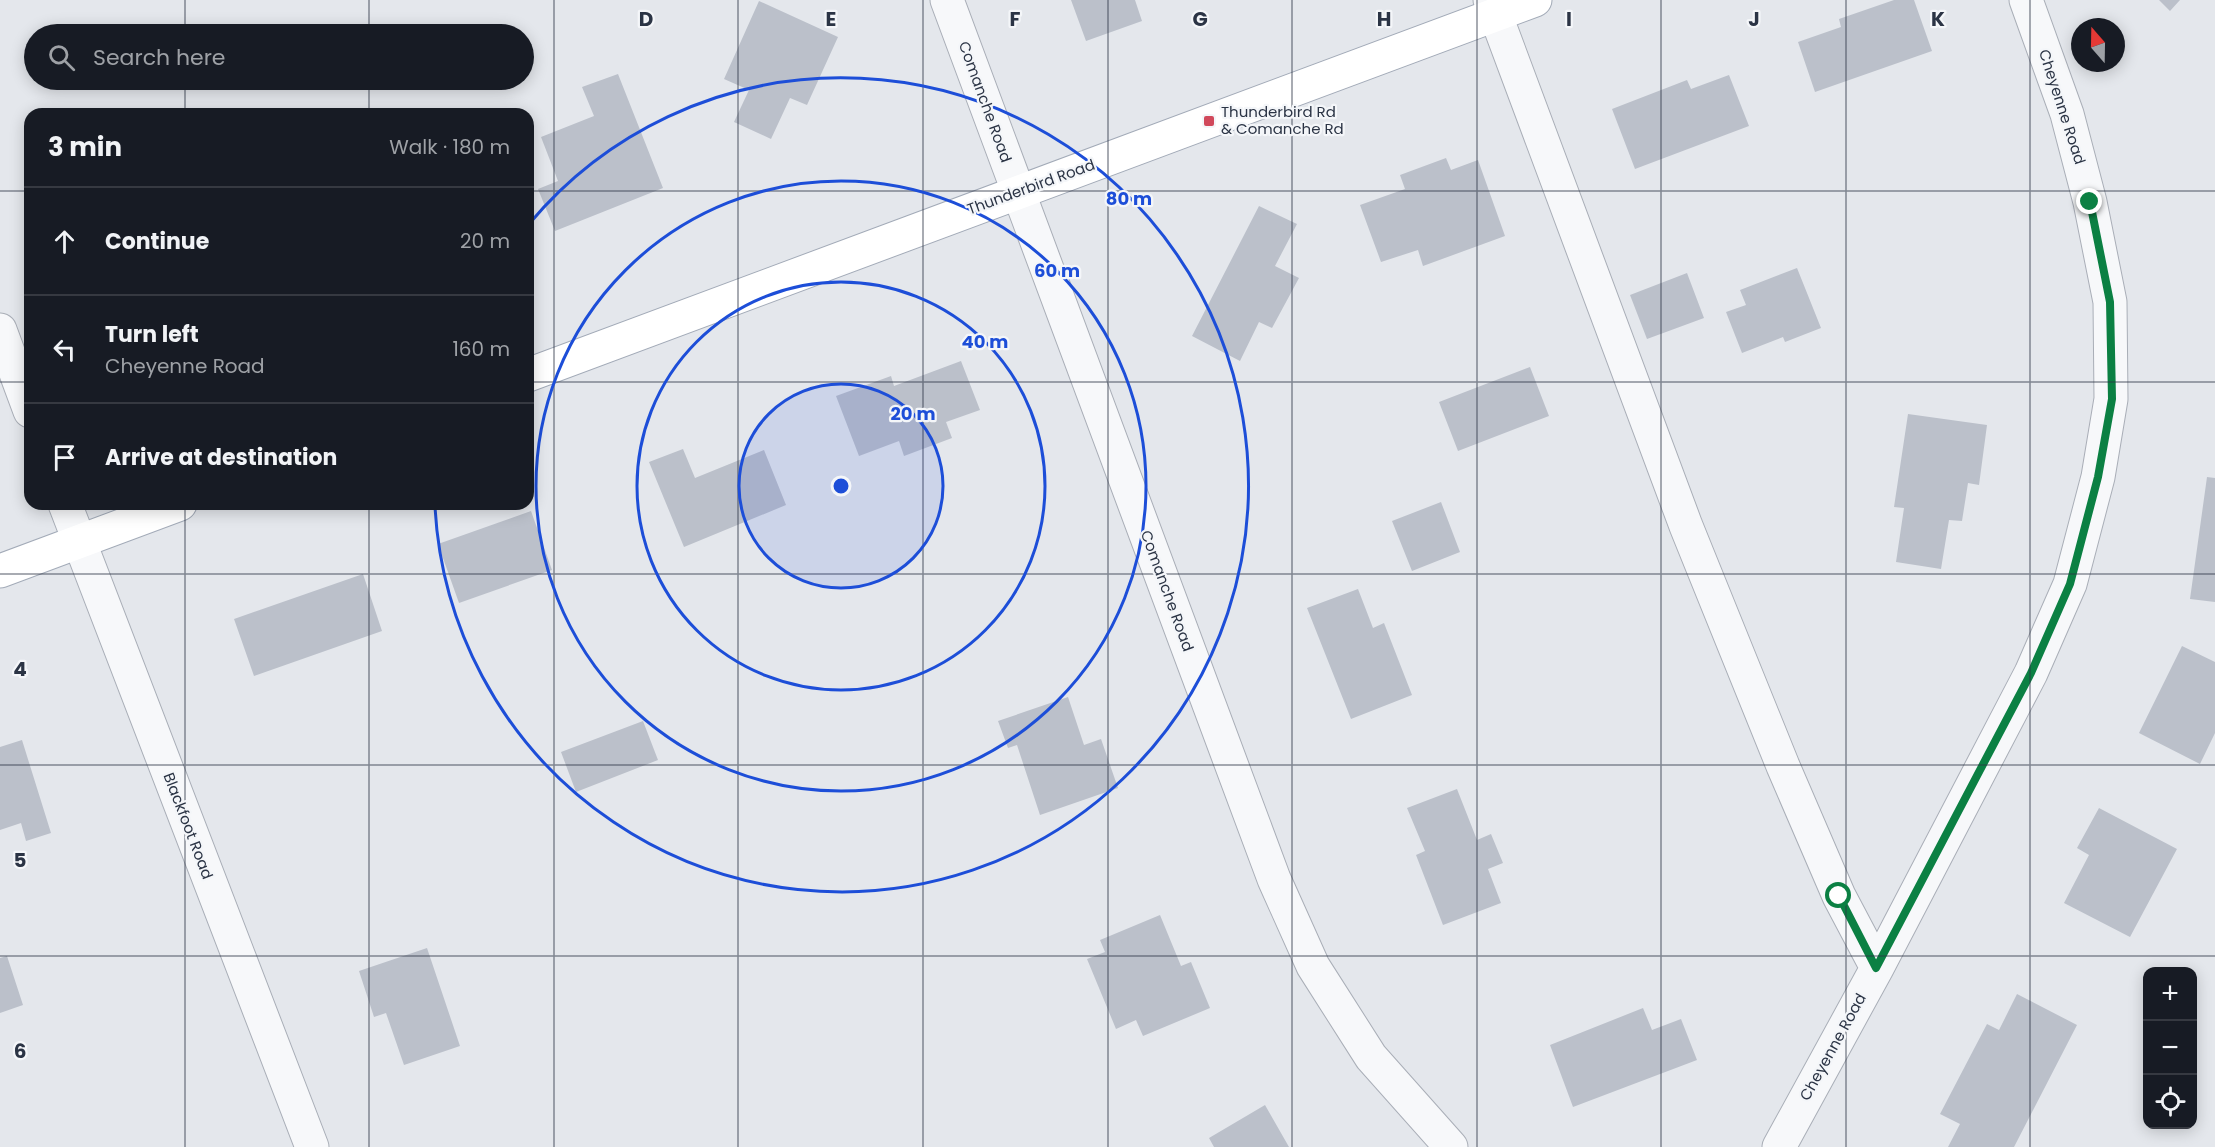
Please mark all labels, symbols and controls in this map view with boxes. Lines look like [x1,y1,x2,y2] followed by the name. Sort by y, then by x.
[639,5,653,33] text: D
[826,5,836,33] text: E
[1010,5,1021,33] text: F
[1192,5,1208,33] text: G
[1377,5,1391,33] text: H
[1566,5,1572,33] text: I
[1748,5,1760,33] text: J
[1931,5,1945,33] text: K
[2071,18,2125,72] north arrow
[24,24,534,90] search box
[954,38,1017,165] street label: Comanche Road
[45,41,78,74] icon: search
[93,42,226,73] text: Search here
[2034,47,2091,167] street label: Cheyenne Road
[1221,101,1344,139] place label: Thunderbird Rd & Comanche Rd
[1202,114,1216,128] marker: Thunderbird Rd & Comanche Rd
[48,129,122,165] text: 3 min
[389,133,510,161] text: Walk · 180 m
[964,154,1098,219] street label: Thunderbird Road
[1106,186,1152,211] text: 80 m
[2076,188,2102,214] route end
[48,225,81,258] icon: ahead
[105,226,209,257] text: Continue
[460,227,510,255] text: 20 m
[1034,258,1080,283] text: 60 m
[105,319,199,350] text: Turn left
[962,329,1008,354] text: 40 m
[48,333,81,366] icon: left
[452,335,510,363] text: 160 m
[105,352,265,380] text: Cheyenne Road
[891,401,935,426] text: 20 m
[48,441,81,474] icon: arrive
[105,442,337,473] text: Arrive at destination
[831,476,851,496] centre of rings
[1136,527,1199,654] street label: Comanche Road
[13,655,27,683] text: 4
[159,770,218,882] street label: Blackfoot Road
[14,846,27,874] text: 5
[1825,882,1851,908] route start
[2143,967,2197,1129] map controls
[2143,967,2197,1021] button: +
[1794,989,1871,1104] street label: Cheyenne Road
[2143,1021,2197,1075] button: −
[14,1037,26,1065] text: 6
[2143,1075,2197,1129] button: locate

